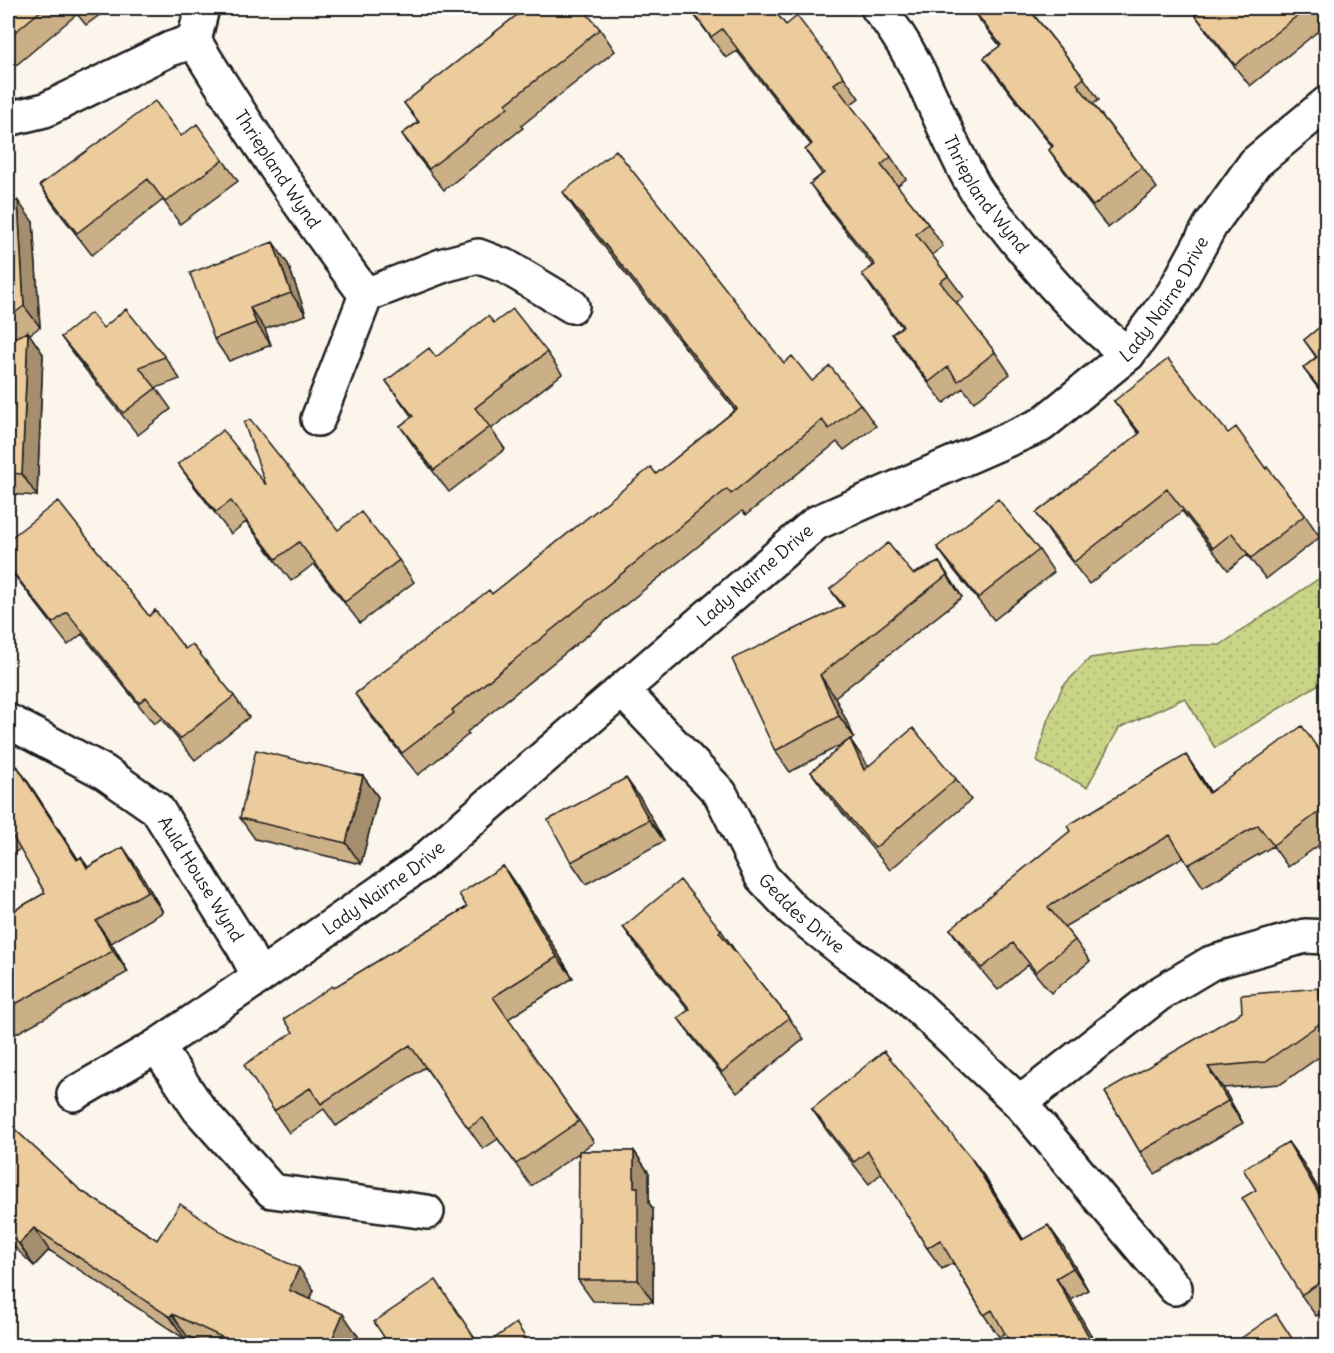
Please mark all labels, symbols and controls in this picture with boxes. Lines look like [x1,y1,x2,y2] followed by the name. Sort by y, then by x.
[230,105,326,233] street label: Thriepland Wynd
[939,131,1034,258] street label: Thriepland Wynd
[1115,232,1213,367] street label: Lady Nairne Drive
[692,519,818,631] street label: Lady Nairne Drive
[153,812,249,946] street label: Auld House Wynd
[318,836,449,940] street label: Lady Nairne Drive
[754,868,850,958] street label: Geddes Drive

